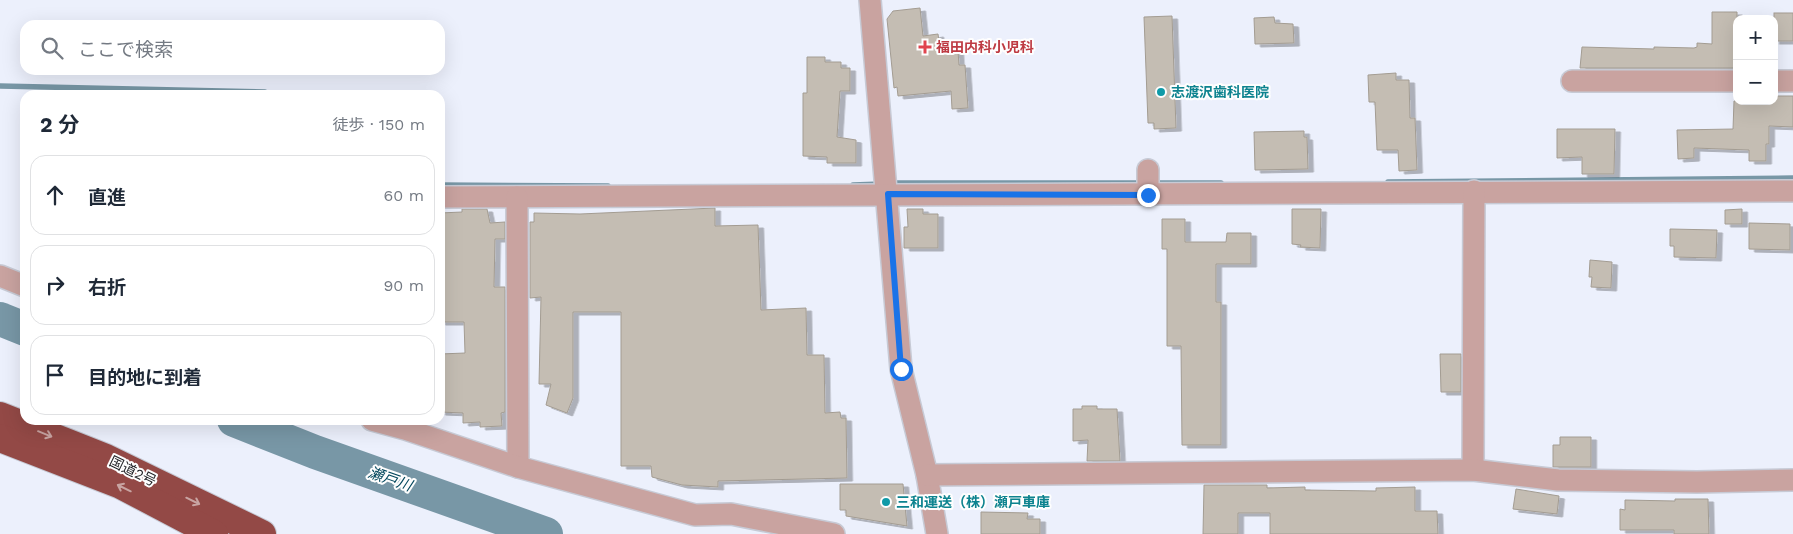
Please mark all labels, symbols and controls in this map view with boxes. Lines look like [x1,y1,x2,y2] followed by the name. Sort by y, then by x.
[1733,15,1778,105] map controls
[1733,15,1778,60] button: +
[20,20,445,75] search box
[38,34,66,62] icon: search
[78,38,173,61] text: ここで検索
[936,39,1034,55] place label: 福田内科小児科
[918,40,932,54] marker: 福田内科小児科
[1733,60,1778,105] button: −
[1171,84,1269,100] place label: 志渡沢歯科医院
[1155,86,1167,98] marker: 志渡沢歯科医院
[40,112,80,137] text: 2 分
[333,115,425,134] text: 徒歩 · 150 m
[41,181,69,209] icon: ahead
[1137,184,1160,207] route end
[88,186,126,209] text: 直進
[384,186,424,205] text: 60 m
[41,271,69,299] icon: right
[88,276,126,299] text: 右折
[383,276,424,295] text: 90 m
[890,358,913,381] route start
[41,361,69,389] icon: arrive
[88,366,202,389] text: 目的地に到着
[37,430,52,439] one-way arrow
[107,453,159,489] street label: 国道2号
[366,463,416,495] water label: 瀬戸川
[117,482,132,492] one-way arrow
[896,494,1050,510] place label: 三和運送（株）瀬戸車庫
[186,496,201,506] one-way arrow
[880,496,892,508] marker: 三和運送（株）瀬戸車庫

